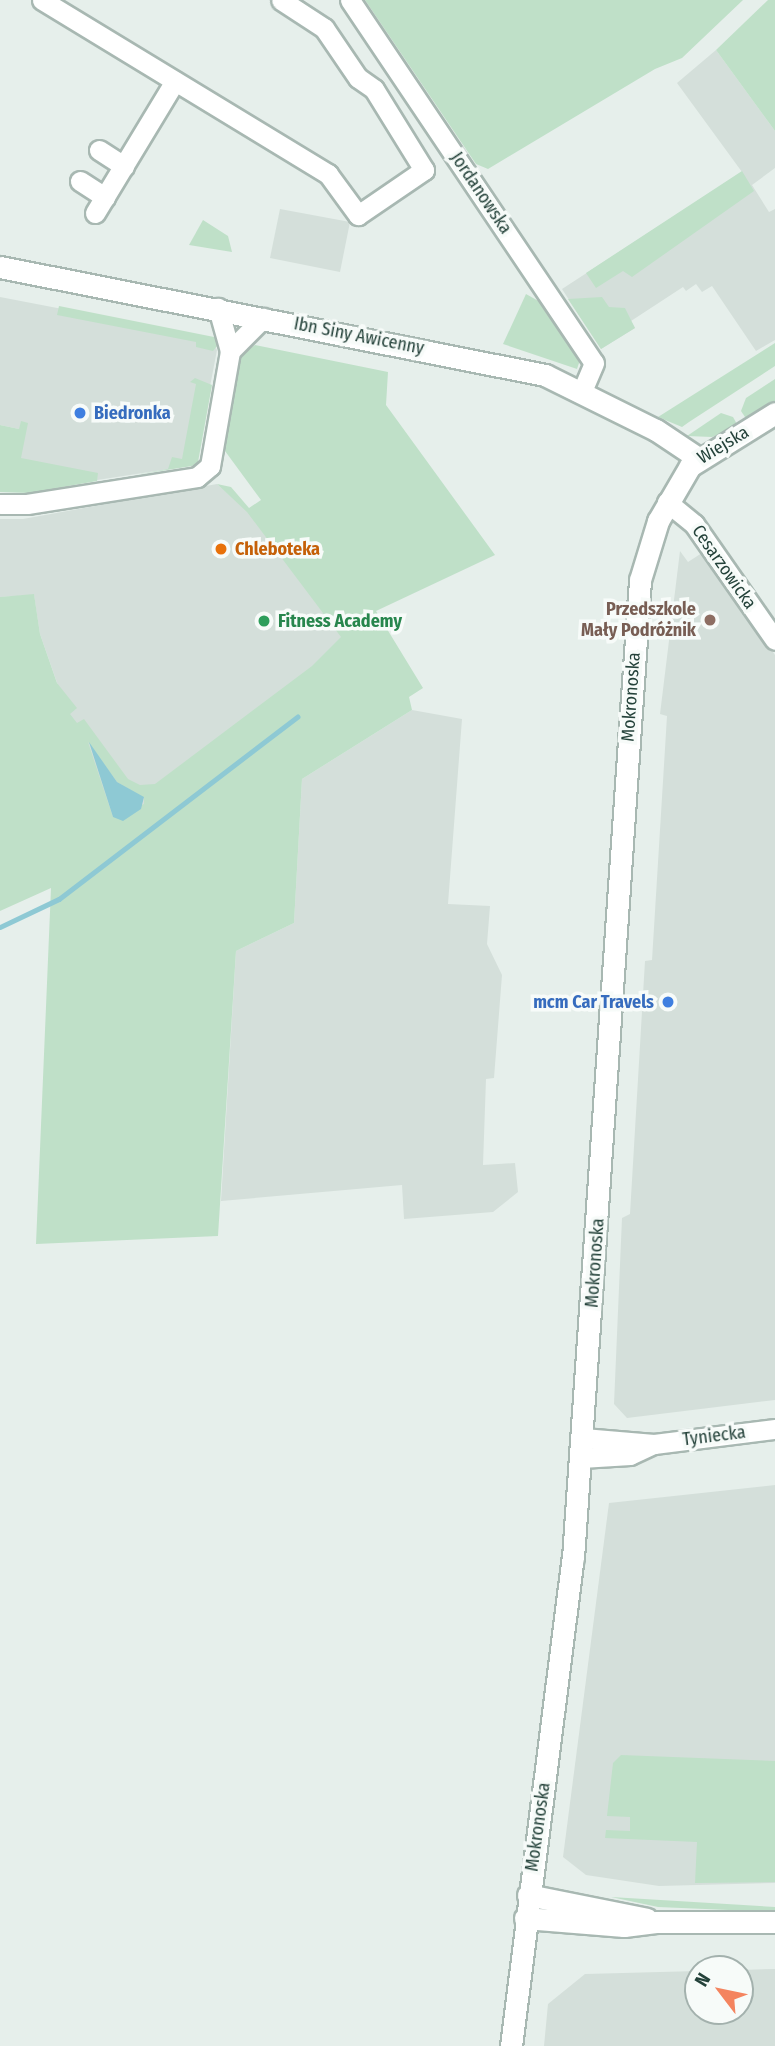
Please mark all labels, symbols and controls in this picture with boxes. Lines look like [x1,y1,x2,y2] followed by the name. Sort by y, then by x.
[446,148,516,238] street label: Jordanowska
[292,313,426,359] street label: Ibn Siny Awicenny
[94,402,171,424] place label: Biedronka
[72,405,88,421] marker: Biedronka
[693,421,753,469] street label: Wiejska
[687,521,761,613] street label: Cesarzowicka
[235,538,320,560] place label: Chleboteka
[213,541,229,557] marker: Chleboteka
[581,599,696,642] place label: Przedszkole Mały Podróżnik
[278,610,402,632] place label: Fitness Academy
[702,612,718,628] marker: Przedszkole Mały Podróżnik
[256,613,272,629] marker: Fitness Academy
[617,652,645,742] street label: Mokronoska
[533,991,654,1013] place label: mcm Car Travels
[660,994,676,1010] marker: mcm Car Travels
[581,1218,609,1308] street label: Mokronoska
[681,1421,747,1451] street label: Tyniecka
[521,1781,555,1873] street label: Mokronoska
[684,1955,754,2025] north arrow
[690,1969,715,1991] text: N

